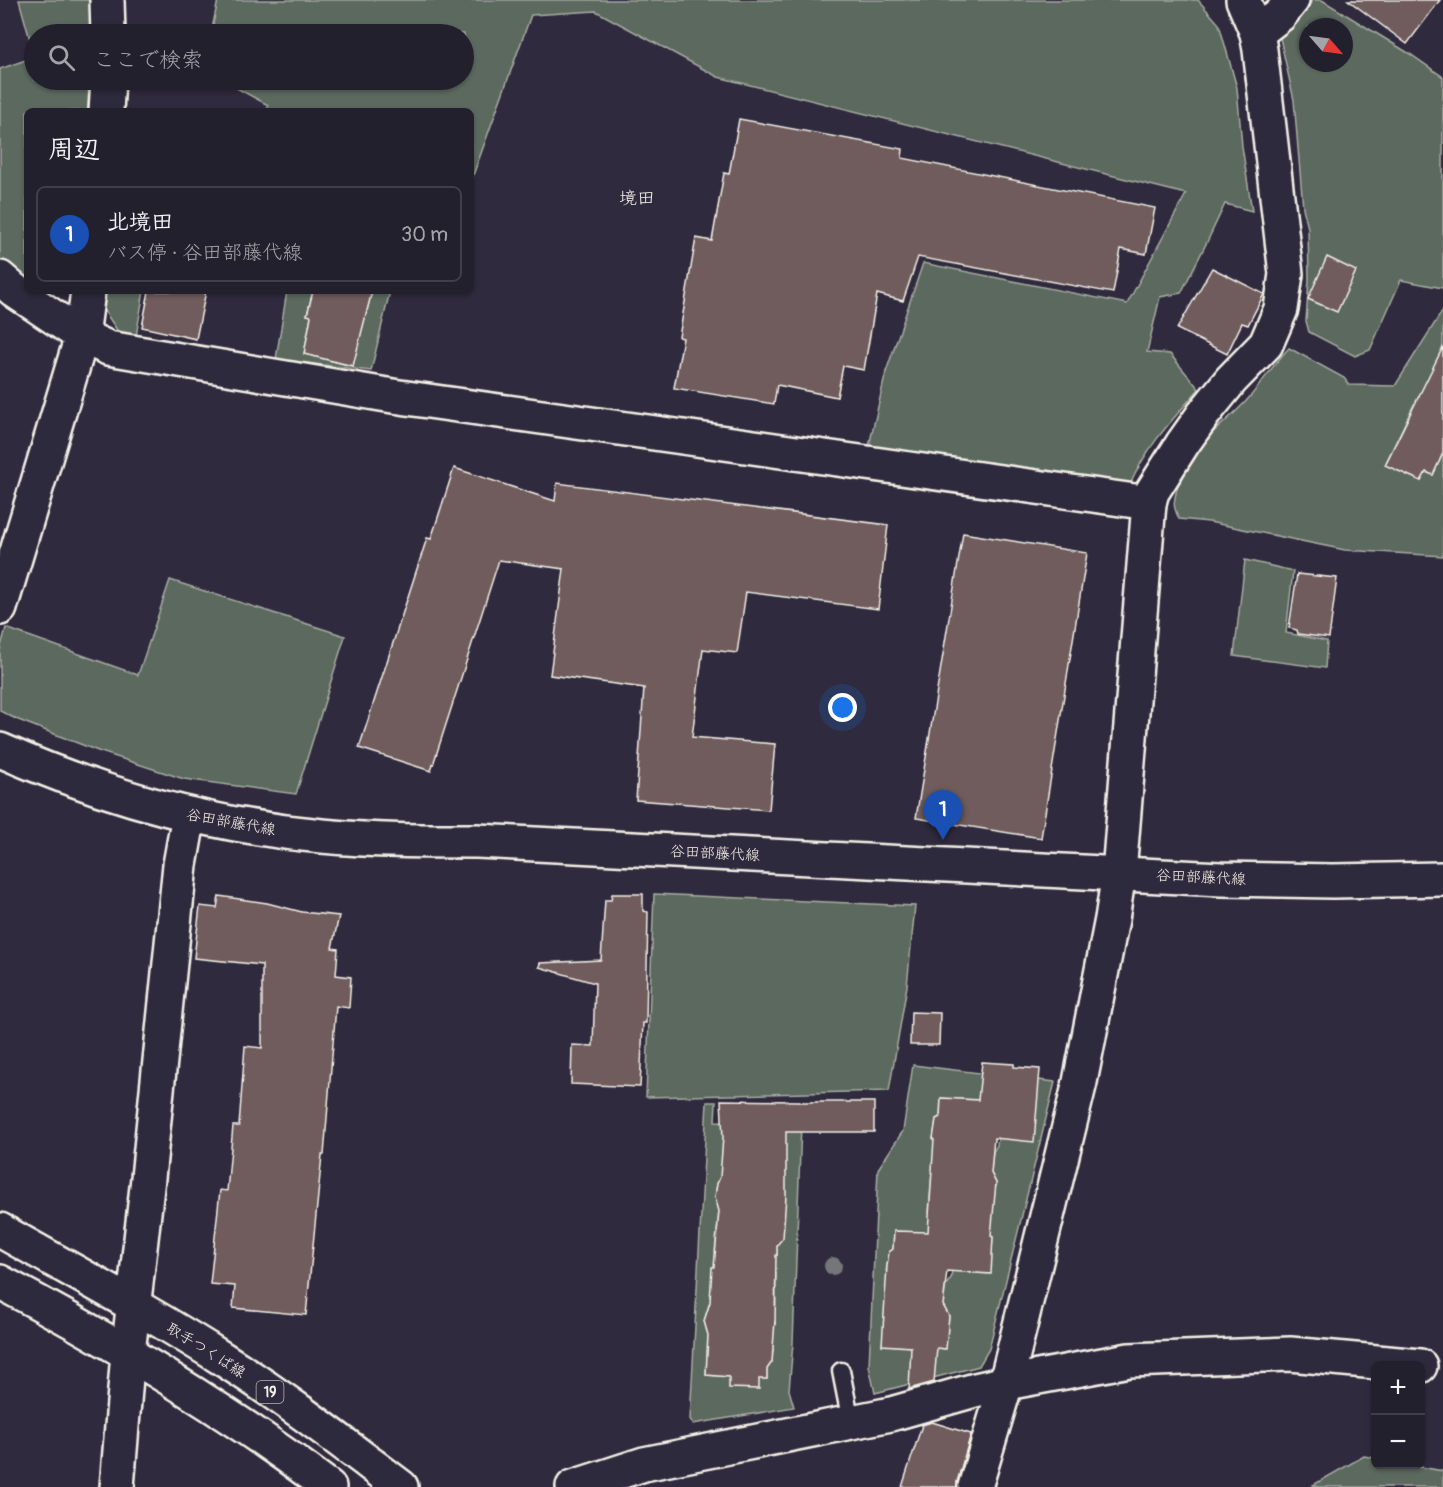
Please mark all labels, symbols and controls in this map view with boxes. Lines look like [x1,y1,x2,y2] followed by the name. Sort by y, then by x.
[1299,18,1353,72] north arrow
[24,24,474,90] search box
[45,41,78,74] icon: search
[93,46,203,74] text: ここで検索
[48,134,100,166] text: 周辺
[619,187,655,210] district label: 境田
[107,208,173,236] text: 北境田
[66,222,73,247] text: 1
[401,222,448,247] text: 30 m
[107,240,302,265] text: バス停 · 谷田部藤代線
[828,693,857,722] your location
[924,790,962,840] pin: 1
[185,805,277,840] street label: 谷田部藤代線
[670,842,760,865] street label: 谷田部藤代線
[1156,866,1246,889] street label: 谷田部藤代線
[163,1319,249,1382] street label: 取手つくば線
[1371,1361,1425,1469] map controls
[1371,1361,1425,1415] button: +
[256,1381,284,1403] road number: 19
[1371,1415,1425,1469] button: −

